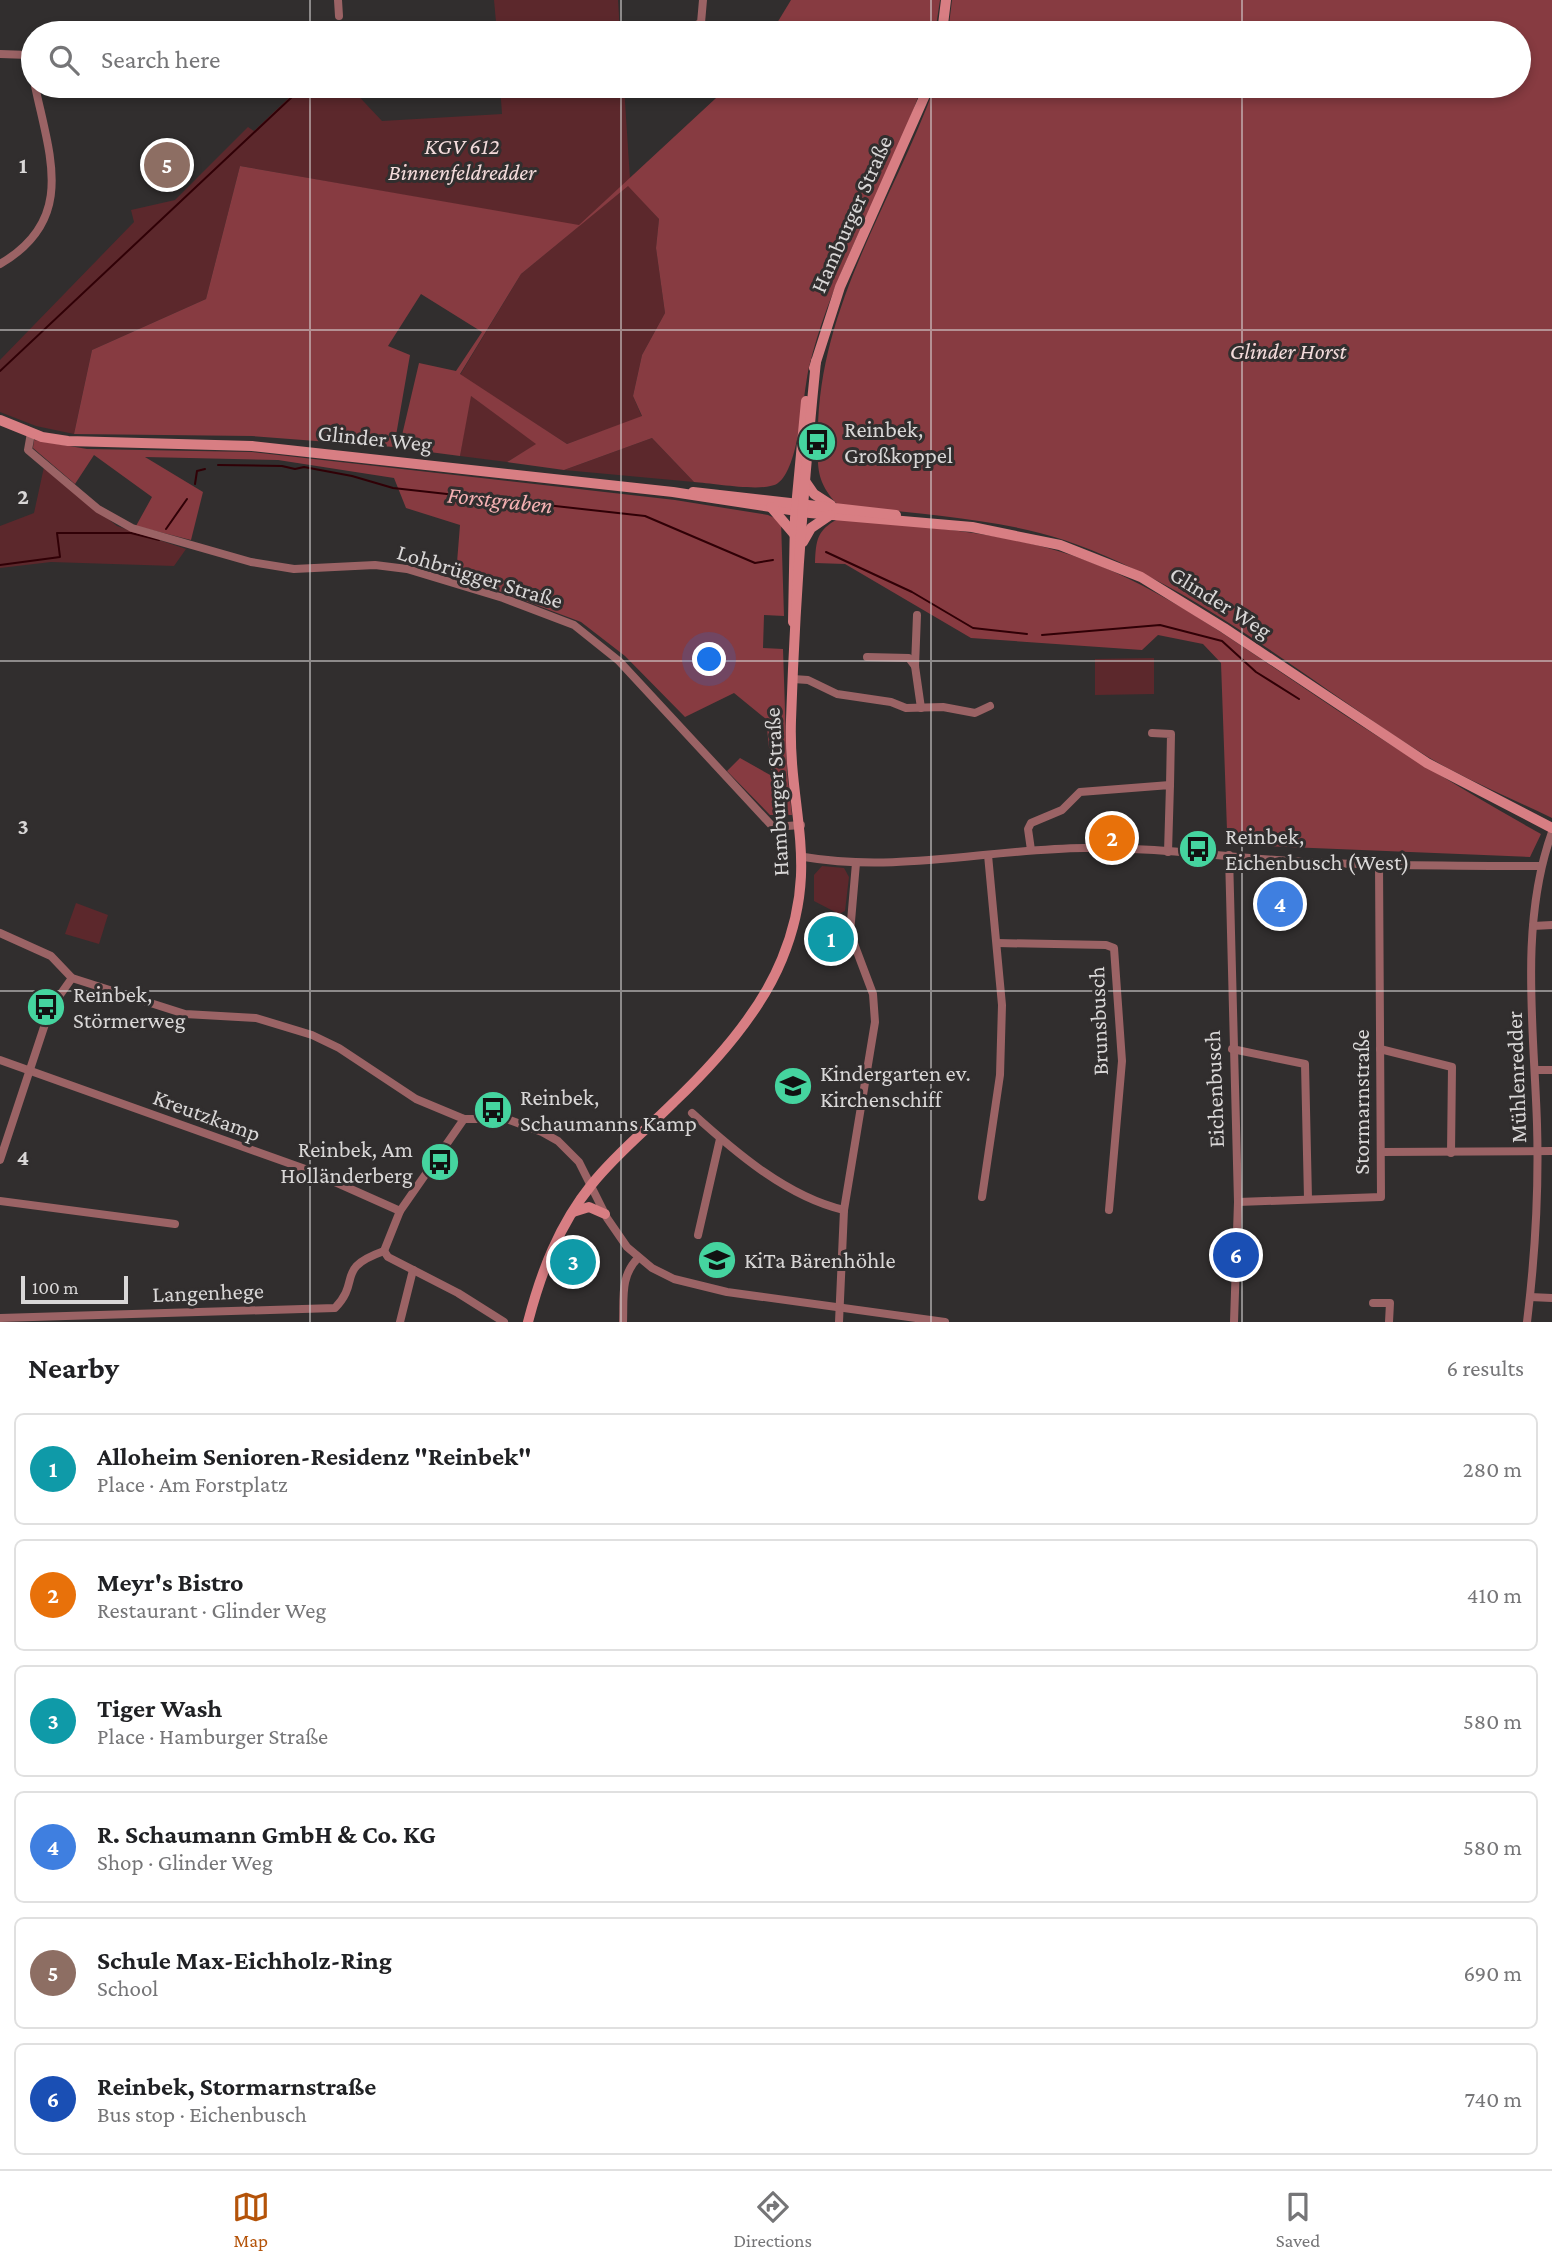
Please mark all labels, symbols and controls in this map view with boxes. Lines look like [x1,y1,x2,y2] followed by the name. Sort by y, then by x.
[21,21,1531,98] search box
[45,41,83,79] icon: search
[101,45,220,74] text: Search here
[805,131,897,297] street label: Hamburger Straße
[388,133,537,185] park label: KGV 612 Binnenfeldredder
[144,139,190,191] pin: 5
[19,152,28,178] text: 1
[1230,338,1348,364] park label: Glinder Horst
[844,416,953,468] place label: Reinbek, Großkoppel
[316,419,434,457] street label: Glinder Weg
[796,421,838,463] bus stop icon: Reinbek, Großkoppel
[446,481,554,518] water label: Forstgraben
[17,483,29,509] text: 2
[394,538,566,614] street label: Lohbrügger Straße
[1165,560,1277,644] street label: Glinder Weg
[692,642,726,676] your location
[759,707,793,877] street label: Hamburger Straße
[1089,812,1135,864] pin: 2
[17,813,29,839] text: 3
[1225,823,1410,876] place label: Reinbek, Eichenbusch (West)
[1177,828,1219,870] bus stop icon: Reinbek, Eichenbusch (West)
[1257,878,1303,930] pin: 4
[808,913,854,965] pin: 1
[1083,966,1113,1076] street label: Brunsbusch
[73,981,186,1033] place label: Reinbek, Störmerweg
[25,986,67,1028] bus stop icon: Reinbek, Störmerweg
[1501,1010,1531,1144] street label: Mühlenredder
[1348,1029,1374,1175] street label: Stormarnstraße
[1199,1030,1229,1148] street label: Eichenbusch
[820,1060,971,1112] place label: Kindergarten ev. Kirchenschiff
[772,1065,814,1107] school or university icon: Kindergarten ev. Kirchenschiff
[150,1084,264,1146] street label: Kreutzkamp
[520,1084,697,1136] place label: Reinbek, Schaumanns Kamp
[472,1089,514,1131] bus stop icon: Reinbek, Schaumanns Kamp
[280,1136,413,1188] place label: Reinbek, Am Holländerberg
[419,1141,461,1183] bus stop icon: Reinbek, Am Holländerberg
[17,1144,29,1170] text: 4
[1213,1229,1259,1281] pin: 6
[550,1236,596,1288] pin: 3
[696,1239,738,1281] school or university icon: KiTa Bärenhöhle
[744,1247,896,1273] place label: KiTa Bärenhöhle
[21,1273,128,1305] scale bar
[32,1277,79,1298] text: 100 m
[152,1277,264,1307] street label: Langenhege
[28,1351,119,1384] text: Nearby
[1447,1355,1524,1381] text: 6 results
[97,1442,532,1471] text: Alloheim Senioren-Residenz "Reinbek"
[49,1456,57,1482] text: 1
[1463,1456,1522,1482] text: 280 m
[97,1471,288,1497] text: Place · Am Forstplatz
[97,1568,244,1597] text: Meyr's Bistro
[47,1582,59,1608] text: 2
[1467,1582,1522,1608] text: 410 m
[97,1597,326,1623] text: Restaurant · Glinder Weg
[97,1694,222,1723] text: Tiger Wash
[47,1708,59,1734] text: 3
[1463,1708,1522,1734] text: 580 m
[97,1723,328,1749] text: Place · Hamburger Straße
[97,1820,436,1849] text: R. Schaumann GmbH & Co. KG
[47,1834,59,1860] text: 4
[1463,1834,1522,1860] text: 580 m
[97,1849,273,1875] text: Shop · Glinder Weg
[97,1946,392,1975] text: Schule Max-Eichholz-Ring
[47,1960,59,1986] text: 5
[1463,1960,1522,1986] text: 690 m
[97,1975,158,2001] text: School
[97,2072,376,2101] text: Reinbek, Stormarnstraße
[47,2086,59,2112] text: 6
[1465,2086,1522,2112] text: 740 m
[97,2101,307,2127] text: Bus stop · Eichenbusch
[232,2188,270,2251] tab: Map
[733,2188,812,2251] tab: Directions
[1276,2188,1320,2251] tab: Saved

